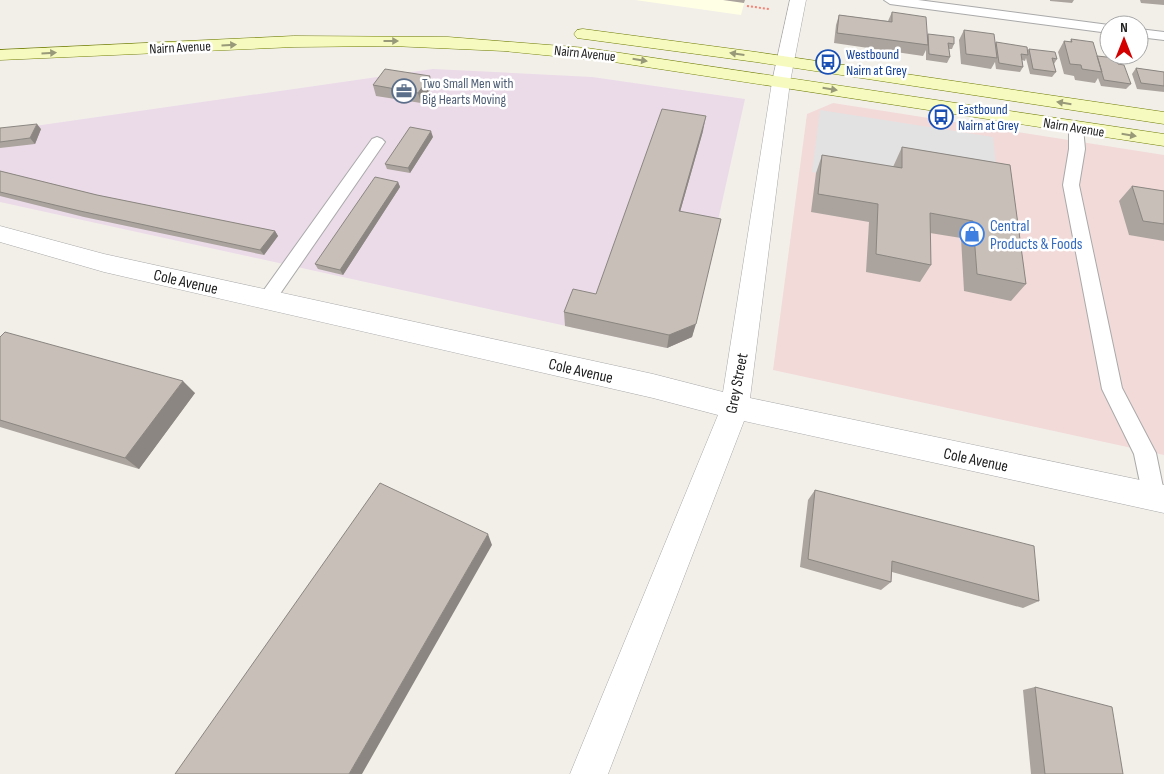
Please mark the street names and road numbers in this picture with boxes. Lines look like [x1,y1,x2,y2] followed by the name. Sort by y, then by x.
[149,37,211,58] street label: Nairn Avenue
[553,42,616,65] street label: Nairn Avenue
[1042,114,1106,141] street label: Nairn Avenue
[152,266,220,299] street label: Cole Avenue
[722,351,753,415] street label: Grey Street
[547,355,615,388] street label: Cole Avenue
[942,444,1010,477] street label: Cole Avenue

